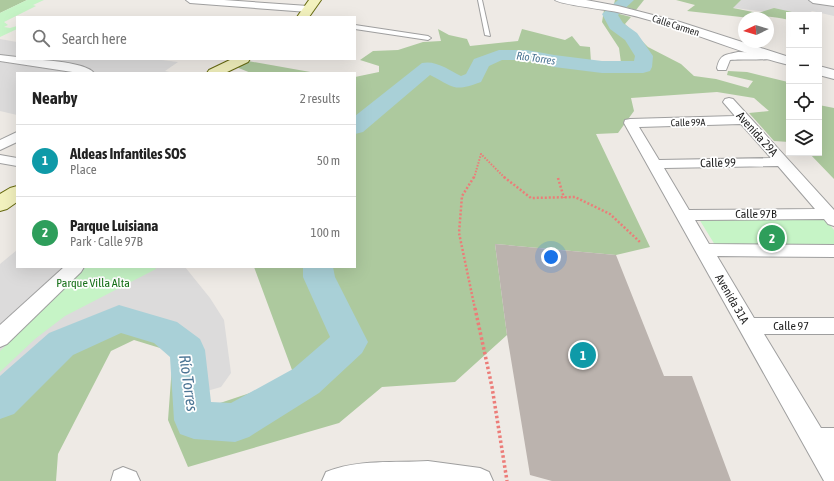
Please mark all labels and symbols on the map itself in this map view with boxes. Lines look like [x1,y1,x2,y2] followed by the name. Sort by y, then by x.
[738,12,774,48] north arrow
[651,13,701,38] street label: Calle Carmen
[516,49,556,67] water label: Río Torres
[733,109,781,159] street label: Avenida 29A
[671,117,705,128] street label: Calle 99A
[700,156,736,170] street label: Calle 99
[735,207,777,221] street label: Calle 97B
[759,223,785,253] pin: 2
[541,247,561,267] your location
[712,272,752,326] street label: Avenida 31A
[56,276,130,290] park label: Parque Villa Alta
[773,319,809,333] street label: Calle 97
[570,340,596,370] pin: 1
[176,354,202,413] water label: Río Torres

